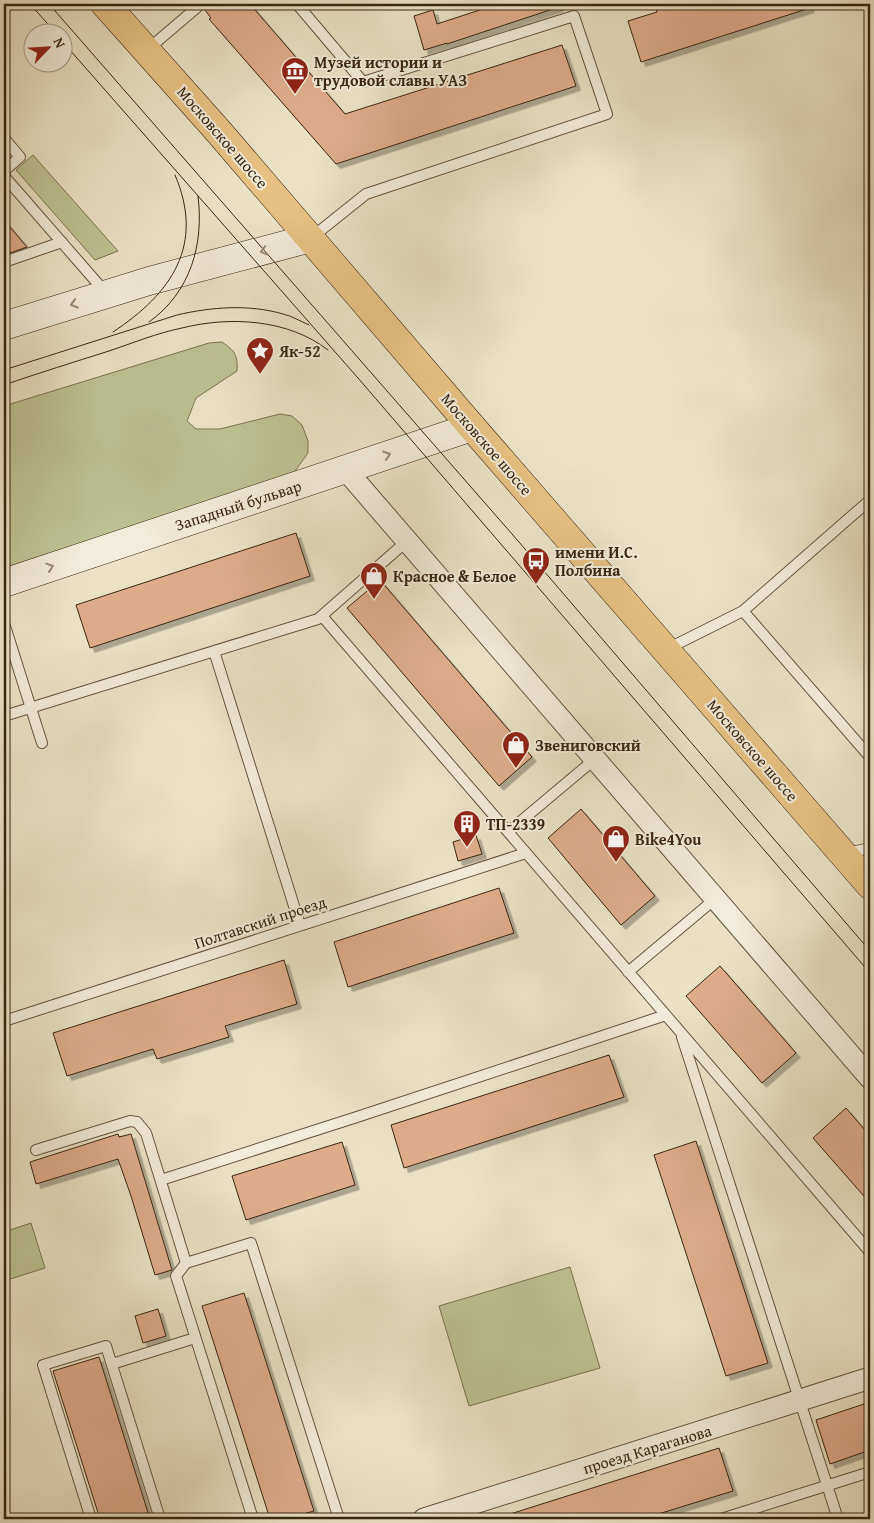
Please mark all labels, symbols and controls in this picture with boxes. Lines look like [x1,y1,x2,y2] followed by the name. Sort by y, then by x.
[22,22,72,72] north arrow
[49,34,71,52] text: N
[314,50,467,92] place label: Музей истории и трудовой славы УАЗ
[280,56,310,95] museum icon: Музей истории и трудовой славы УАЗ
[172,81,274,193] street label: Московское шоссе
[260,245,268,255] one-way arrow
[70,298,78,308] one-way arrow
[245,336,275,375] place icon: Як-52
[278,339,320,363] place label: Як-52
[436,388,538,500] street label: Московское шоссе
[382,451,391,461] one-way arrow
[172,473,305,537] street label: Западный бульвар
[555,540,638,582] place label: имени И.С. Полбина
[521,546,551,585] bus stop icon: имени И.С. Полбина
[359,561,389,600] shop icon: Красное & Белое
[45,563,54,573] one-way arrow
[393,564,516,588] place label: Красное & Белое
[702,694,804,806] street label: Московское шоссе
[501,730,531,769] shop icon: Звениговский
[535,733,641,757] place label: Звениговский
[452,809,482,848] building icon: ТП-2339
[486,812,545,836] place label: ТП-2339
[601,824,631,863] shop icon: Bike4You
[635,827,702,851] place label: Bike4You
[191,889,329,955] street label: Полтавский проезд
[580,1418,715,1480] street label: проезд Караганова

